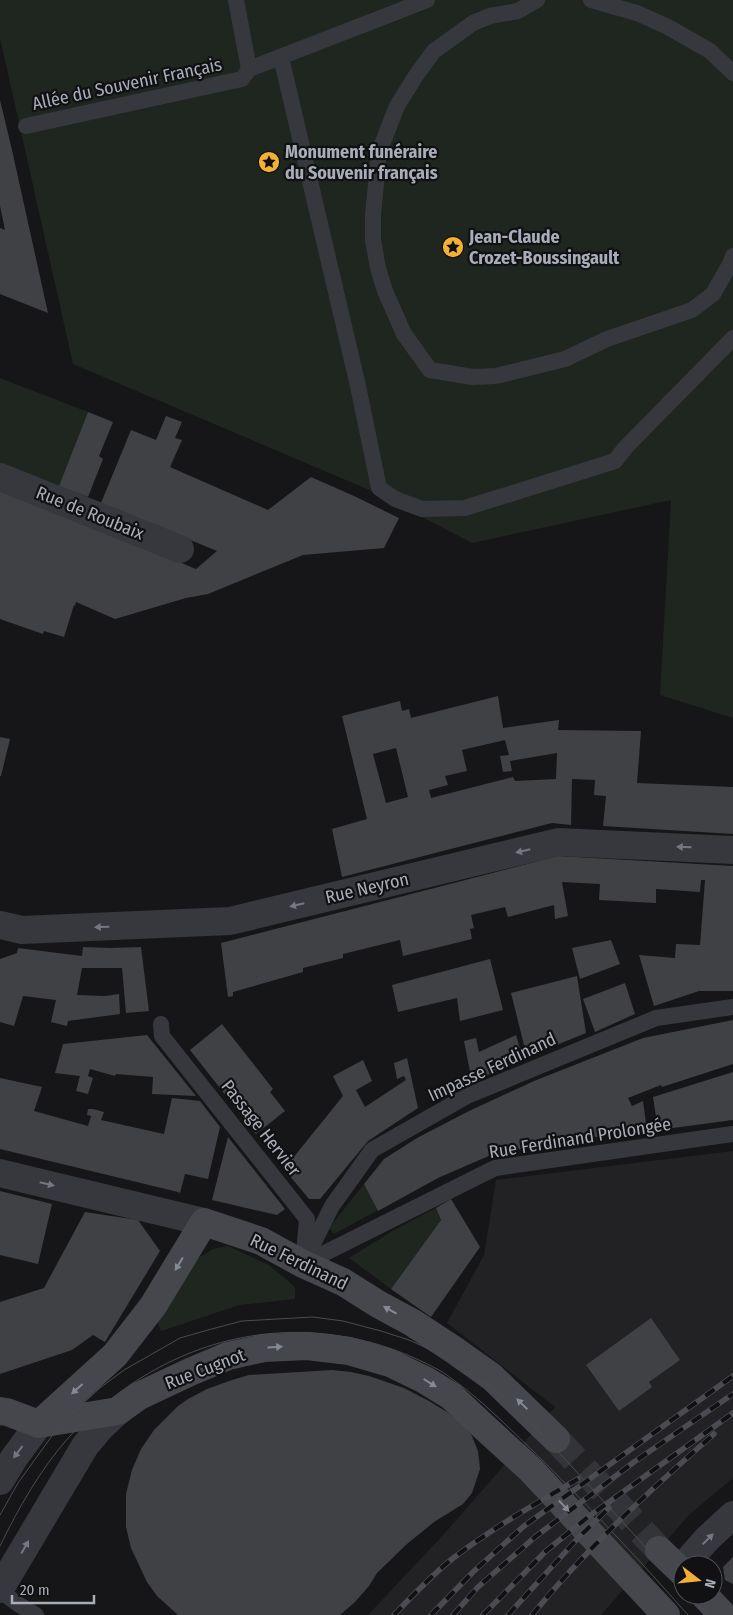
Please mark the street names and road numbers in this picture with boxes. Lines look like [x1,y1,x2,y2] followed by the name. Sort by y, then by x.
[30,53,224,115] street label: Allée du Souvenir Français
[33,481,147,545] street label: Rue de Roubaix
[323,868,411,908] street label: Rue Neyron
[425,1028,559,1106] street label: Impasse Ferdinand
[217,1076,306,1181] street label: Passage Hervier
[487,1113,673,1163] street label: Rue Ferdinand Prolongée
[247,1229,351,1295] street label: Rue Ferdinand
[162,1344,248,1394] street label: Rue Cugnot

